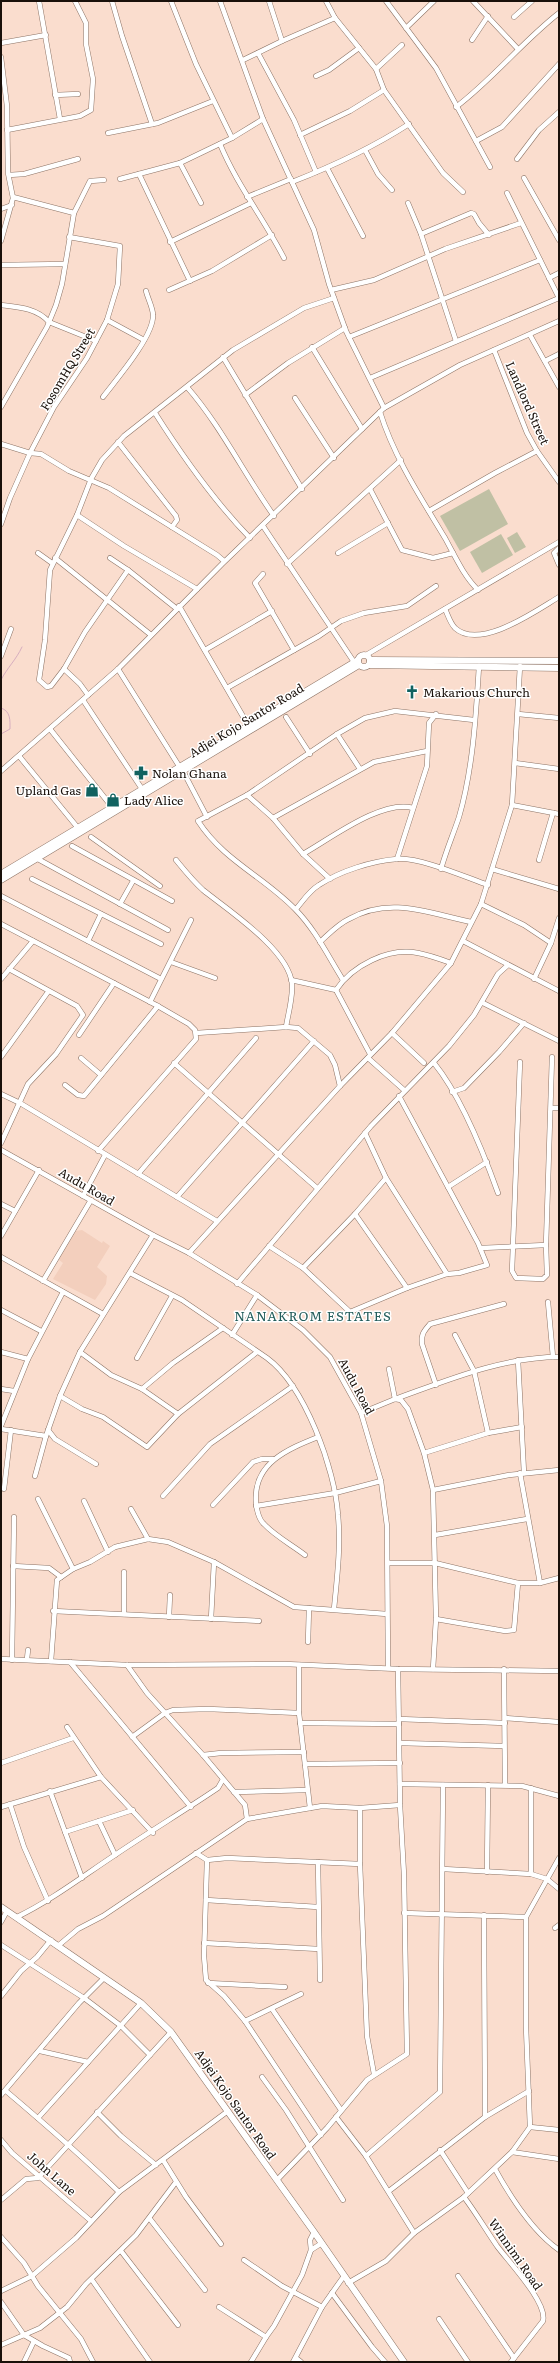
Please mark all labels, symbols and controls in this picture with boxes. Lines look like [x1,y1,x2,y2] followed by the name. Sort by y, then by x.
[35,324,99,414] street label: FosomHQ Street
[502,358,555,448] street label: Landlord Street
[185,678,307,761] street label: Adjei Kojo Santor Road
[423,683,530,701] place label: Makarious Church
[404,684,420,700] church icon: Makarious Church
[152,764,227,782] place label: Nolan Ghana
[133,765,149,781] pharmacy icon: Nolan Ghana
[16,781,82,799] place label: Upland Gas
[84,782,100,798] shop icon: Upland Gas
[124,791,183,809] place label: Lady Alice
[105,792,121,808] shop icon: Lady Alice
[56,1163,119,1210] street label: Audu Road
[234,1306,392,1325] district label: NANAKROM ESTATES
[334,1354,380,1418] street label: Audu Road
[191,2045,281,2163] street label: Adjei Kojo Santor Road
[24,2147,80,2199] street label: John Lane
[485,2215,548,2294] street label: Winnimi Road

